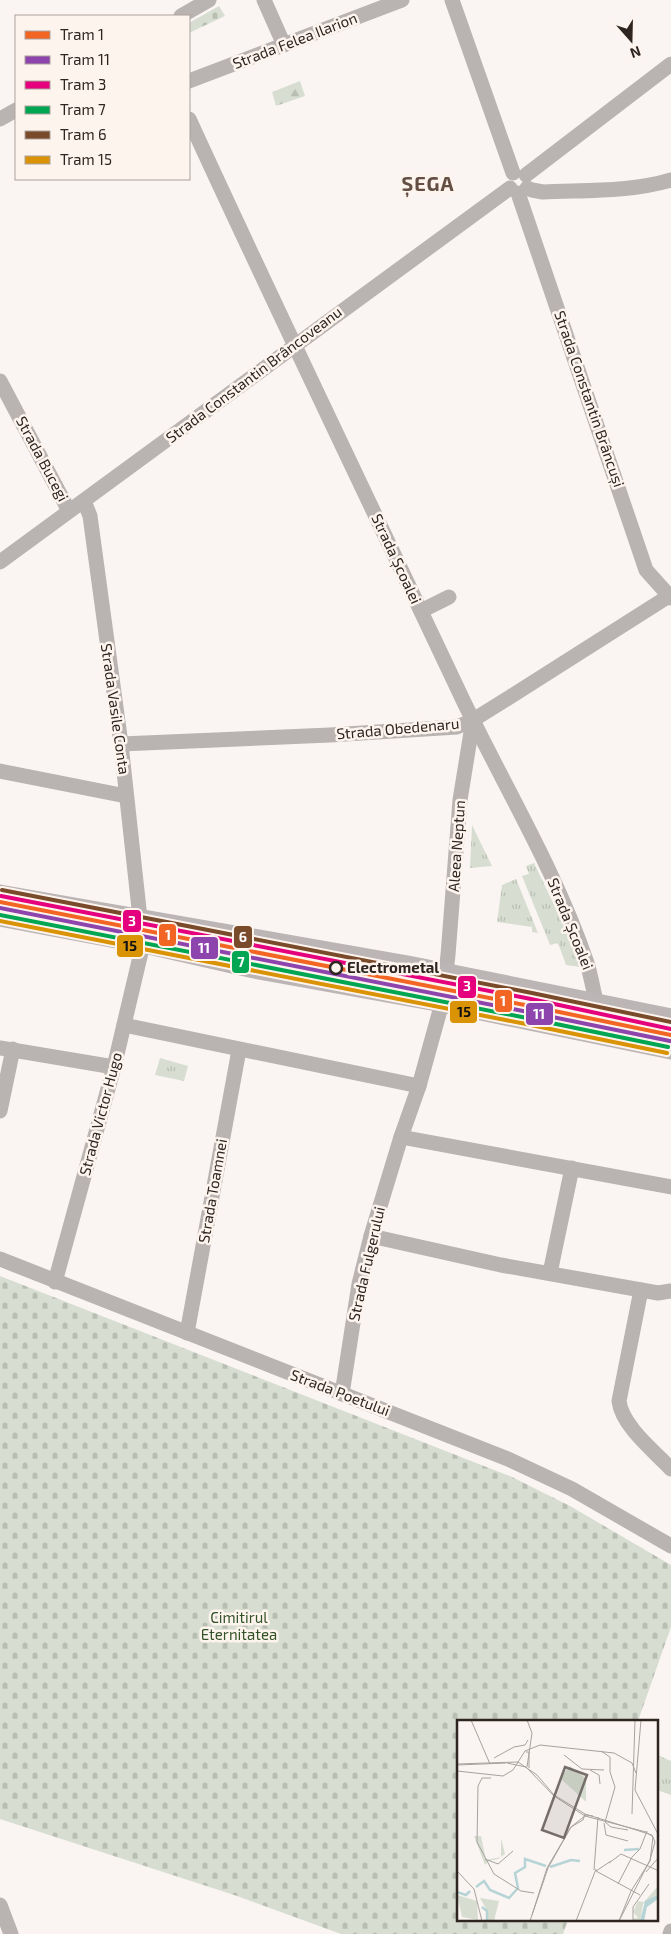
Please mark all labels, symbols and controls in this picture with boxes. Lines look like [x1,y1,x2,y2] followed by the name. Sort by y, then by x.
[230,8,360,72] street label: Strada Felea Ilarion
[15,15,190,180] legend
[606,15,656,65] north arrow
[60,25,104,43] text: Tram 1
[628,43,643,62] text: N
[60,50,110,68] text: Tram 11
[60,75,106,93] text: Tram 3
[60,100,106,118] text: Tram 7
[60,125,107,143] text: Tram 6
[60,150,112,168] text: Tram 15
[401,171,455,198] district label: ȘEGA
[162,302,345,446] street label: Strada Constantin Brâncoveanu
[549,308,629,490] street label: Strada Constantin Brâncuși
[13,413,73,504] street label: Strada Bucegi
[366,511,426,607] street label: Strada Școalei
[98,642,134,775] street label: Strada Vasile Conta
[336,714,460,742] street label: Strada Obedenaru
[444,800,468,892] street label: Aleea Neptun
[543,875,597,973] street label: Strada Școalei
[122,909,142,933] line badge: 3
[128,912,136,929] text: 3
[158,923,177,947] line badge: 1
[233,925,253,949] line badge: 6
[165,926,171,943] text: 1
[239,928,247,945] text: 6
[116,934,144,958] line badge: 15
[190,936,219,960] line badge: 11
[123,937,137,954] text: 15
[198,939,210,956] text: 11
[231,950,250,974] line badge: 7
[237,953,245,970] text: 7
[347,958,439,976] place label: Electrometal
[329,961,343,975] marker: Electrometal
[457,975,477,999] line badge: 3
[463,977,471,994] text: 3
[494,989,513,1013] line badge: 1
[500,992,506,1009] text: 1
[449,1000,478,1024] line badge: 15
[525,1002,554,1026] line badge: 11
[457,1003,471,1020] text: 15
[533,1005,545,1022] text: 11
[75,1050,125,1177] street label: Strada Victor Hugo
[194,1137,230,1244] street label: Strada Toamnei
[344,1205,388,1323] street label: Strada Fulgerului
[288,1365,393,1419] street label: Strada Poetului
[201,1608,277,1643] park label: Cimitirul Eternitatea
[457,1720,658,1922] inset map

